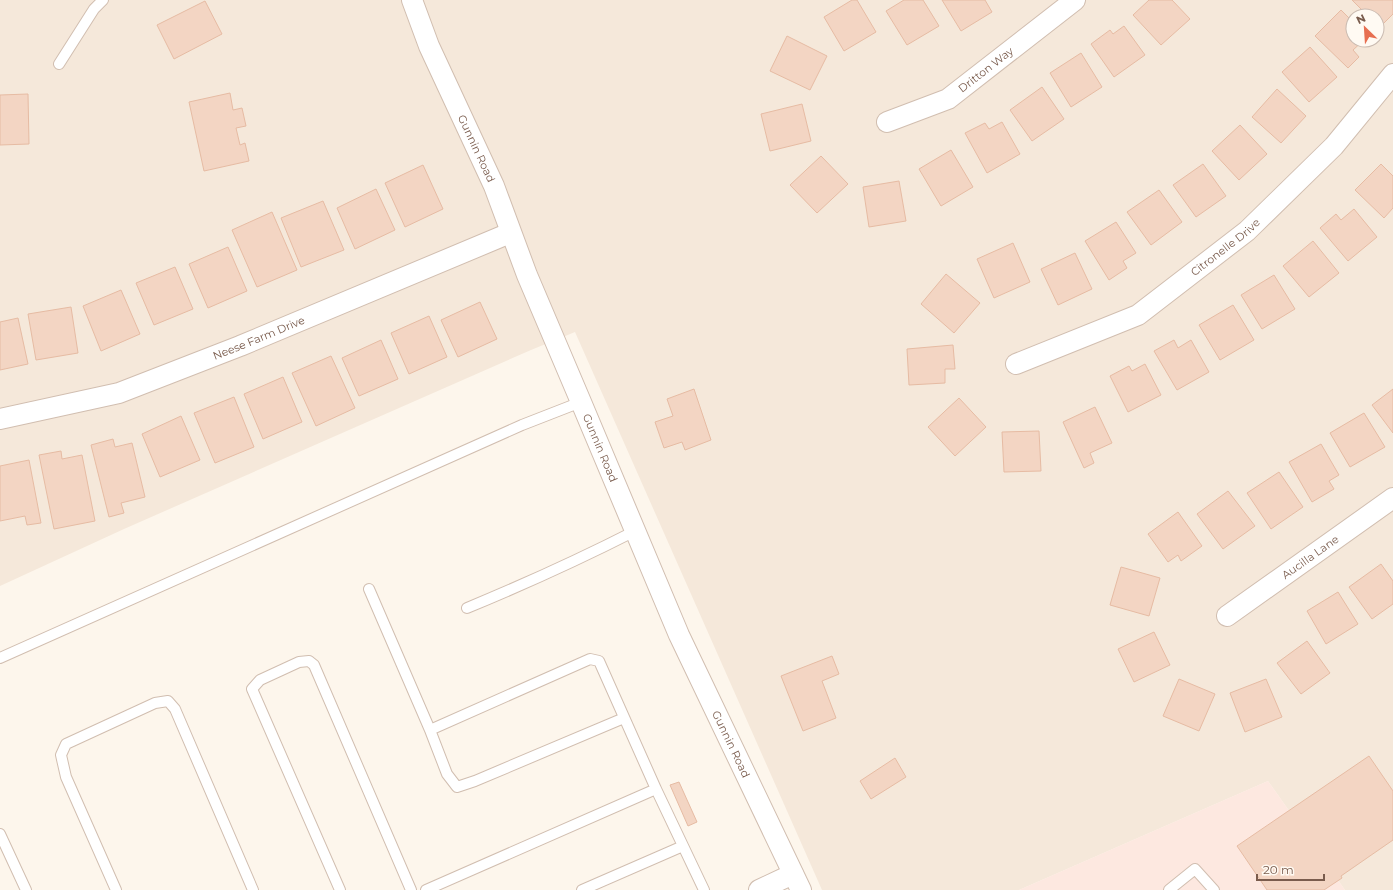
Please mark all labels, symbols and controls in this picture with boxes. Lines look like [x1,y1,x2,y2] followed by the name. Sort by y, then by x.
[1345,8,1385,48] north arrow
[1354,11,1368,27] text: N
[955,44,1016,95] street label: Dritton Way
[455,112,498,184] street label: Gunnin Road
[1188,215,1263,279] street label: Citronelle Drive
[211,313,307,363] street label: Neese Farm Drive
[580,411,621,484] street label: Gunnin Road
[1279,532,1342,582] street label: Aucilla Lane
[709,708,753,780] street label: Gunnin Road
[1257,856,1324,882] scale bar
[1263,862,1294,877] text: 20 m

